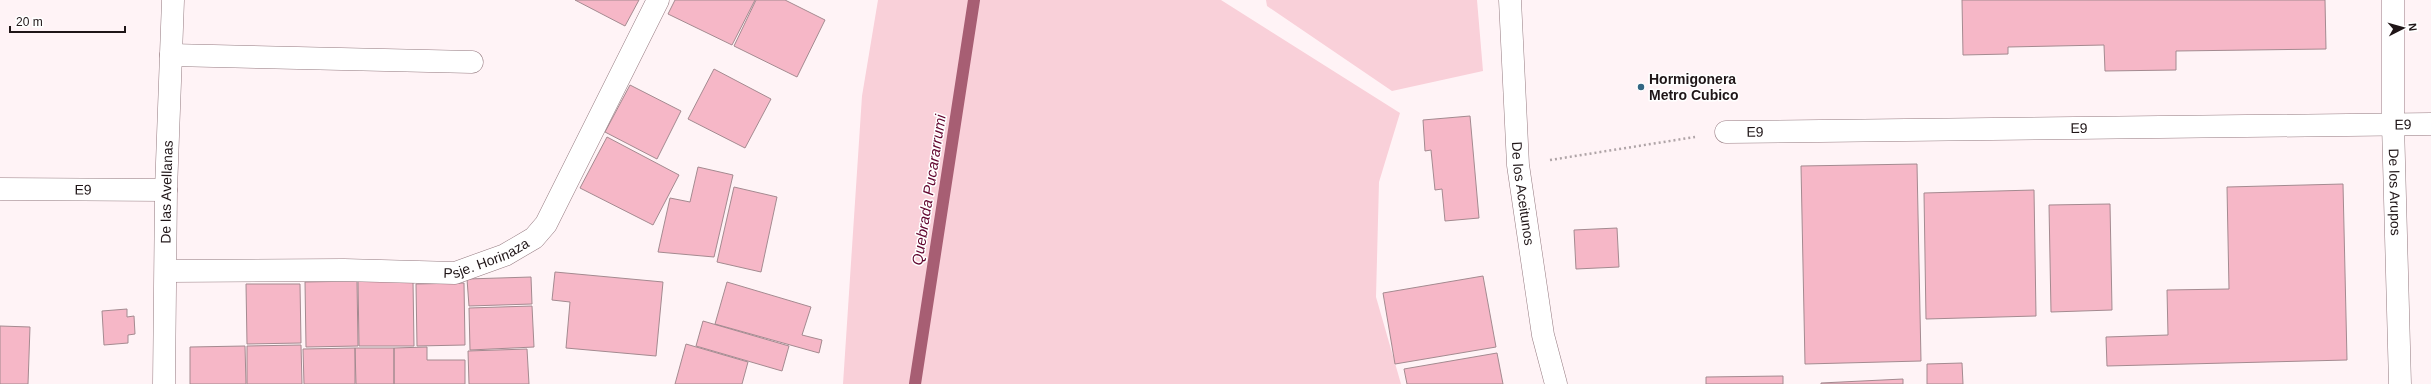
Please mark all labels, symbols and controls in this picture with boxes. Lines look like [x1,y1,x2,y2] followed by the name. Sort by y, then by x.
[10,8,125,34] scale bar
[2383,8,2423,48] north arrow
[16,15,43,29] text: 20 m
[2407,22,2419,32] text: N
[1649,71,1738,103] place label: Hormigonera Metro Cubico
[1636,82,1646,92] marker: Hormigonera Metro Cubico
[908,113,949,267] water label: Quebrada Pucararrumi
[2394,116,2412,132] street label: E9
[2070,120,2088,136] street label: E9
[1746,124,1764,140] street label: E9
[157,140,176,244] street label: De las Avellanas
[1509,141,1538,246] street label: De los Aceitunos
[2386,148,2404,236] street label: De los Arupos
[74,181,92,198] street label: E9
[443,235,532,281] street label: Psje. Horinaza

